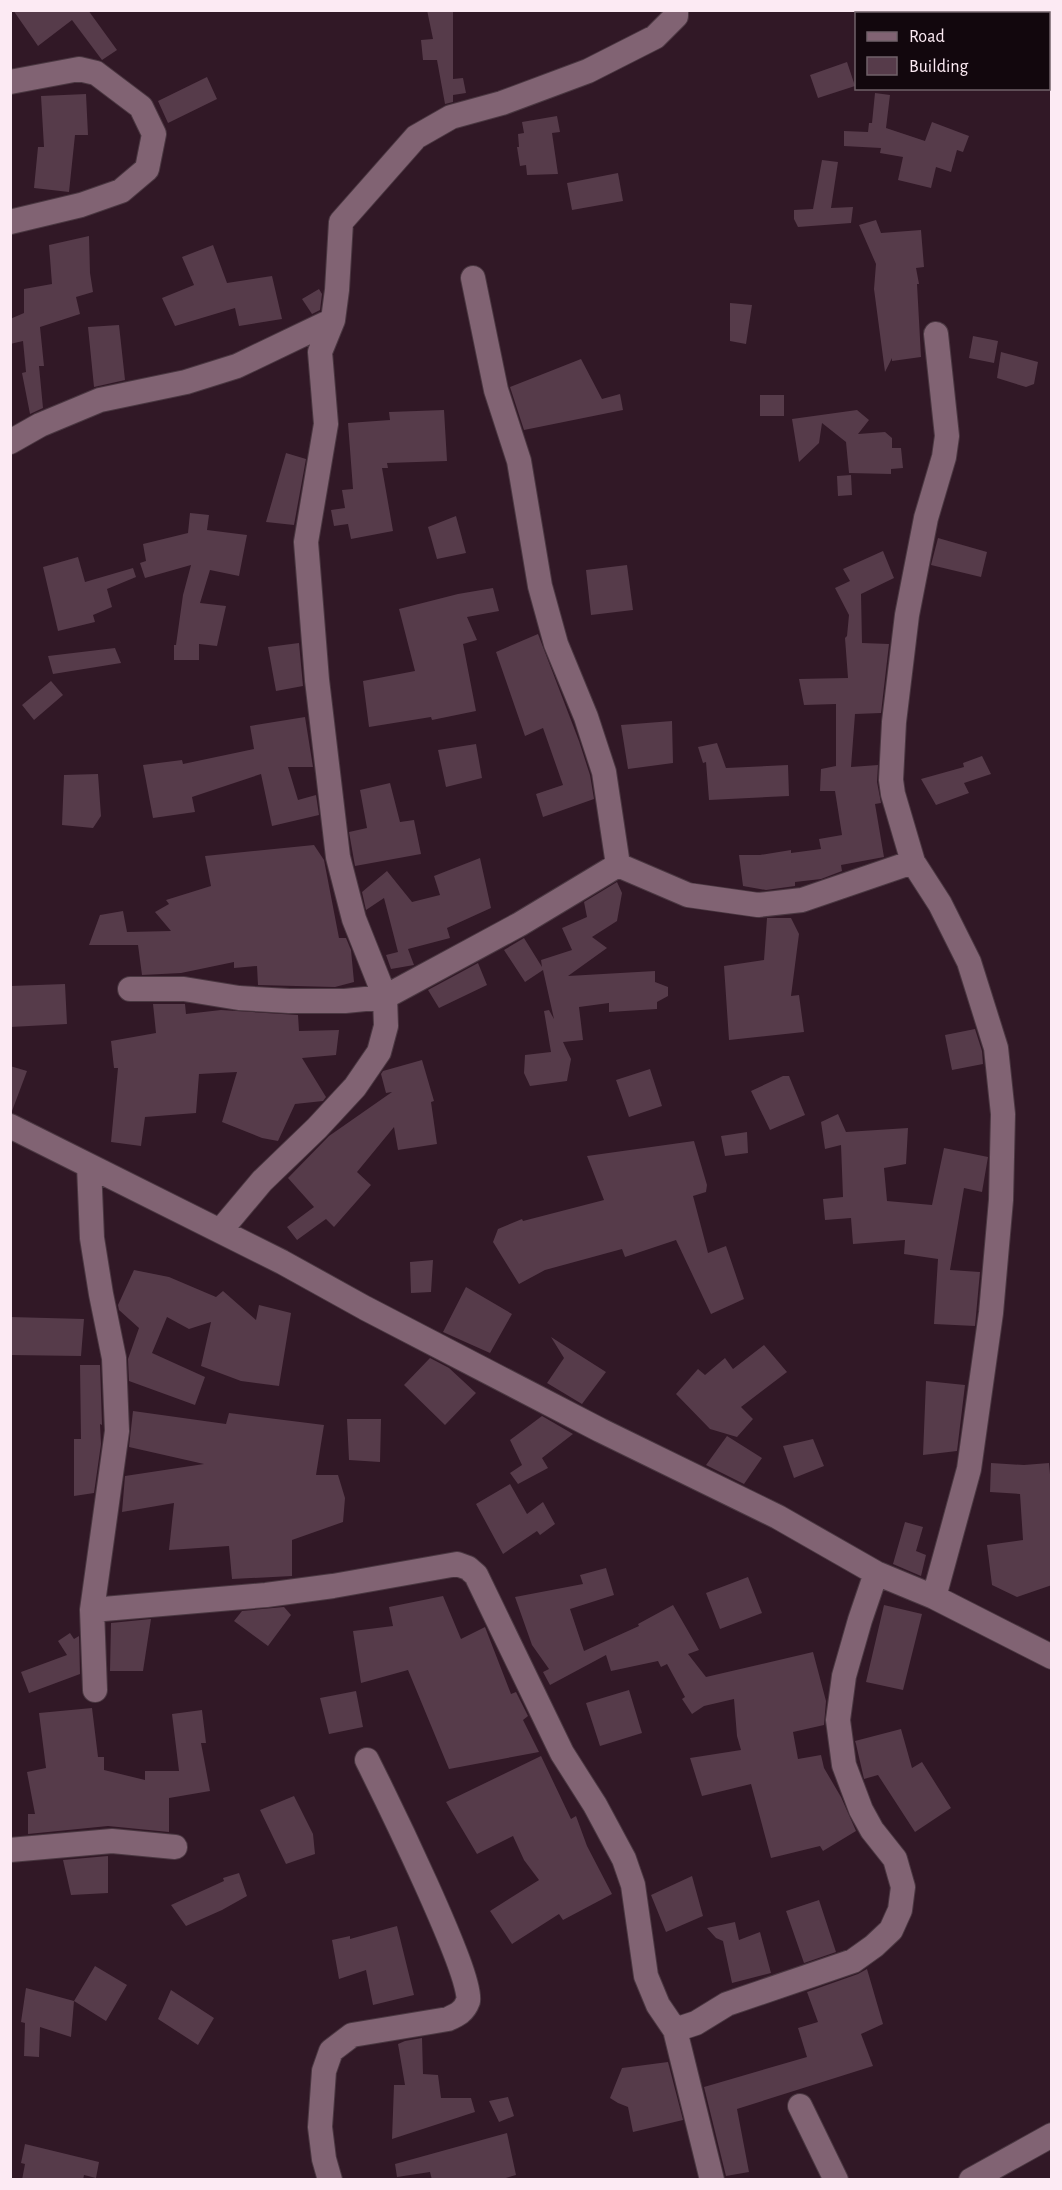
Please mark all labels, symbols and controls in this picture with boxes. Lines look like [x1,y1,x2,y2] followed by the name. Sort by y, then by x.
[855,12,1050,90] legend
[909,28,945,46] text: Road
[909,58,969,76] text: Building

